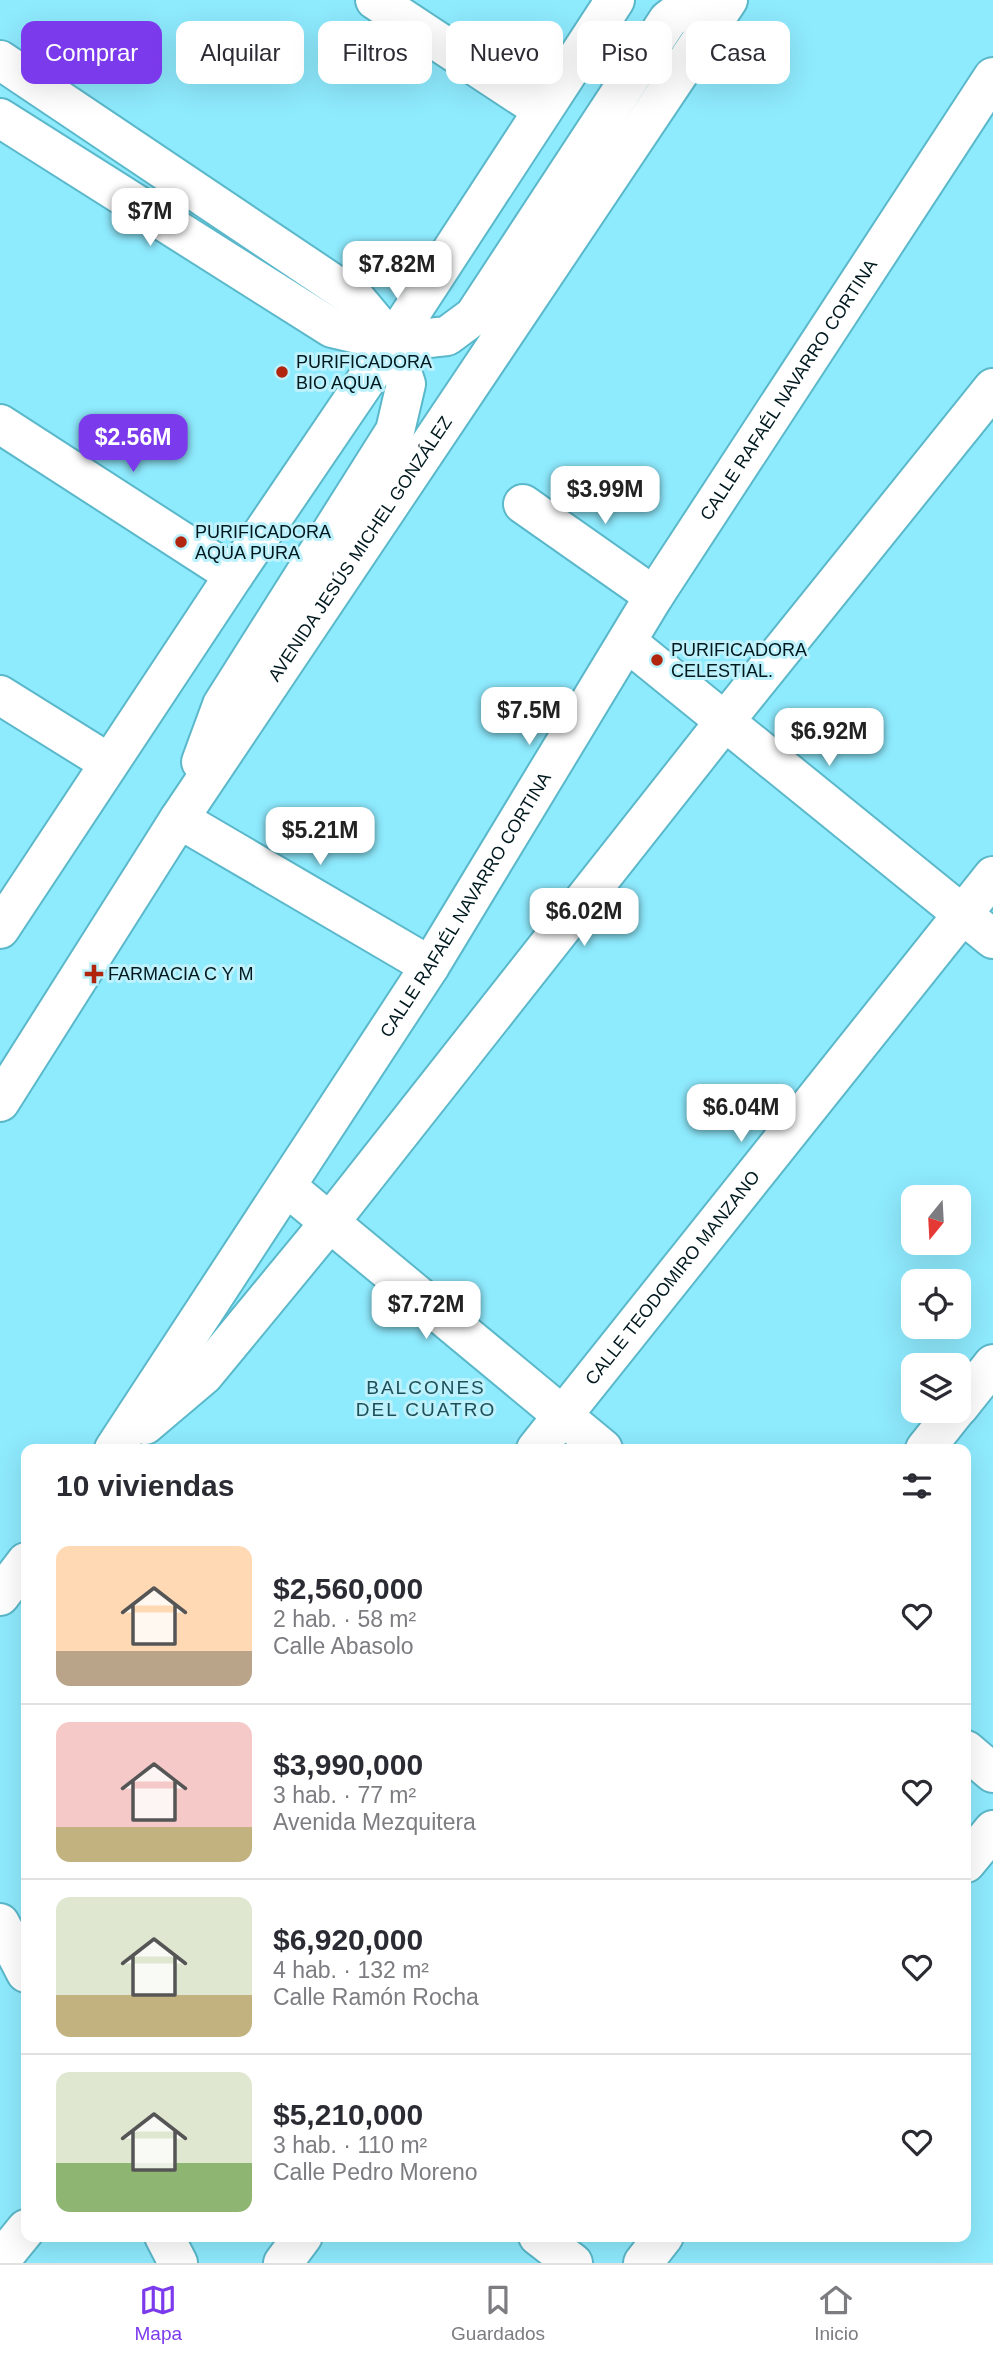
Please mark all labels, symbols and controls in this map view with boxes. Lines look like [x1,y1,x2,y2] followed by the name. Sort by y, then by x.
[21,21,162,84] chip: Comprar
[176,21,304,84] chip: Alquilar
[318,21,432,84] chip: Filtros
[446,21,563,84] chip: Nuevo
[577,21,672,84] chip: Piso
[686,21,790,84] chip: Casa
[116,188,184,248] pin: $7M
[128,198,172,224] text: $7M
[340,242,454,301] pin: $7.82M
[359,251,435,277] text: $7.82M
[696,256,881,524] street label: CALLE RAFAÉL NAVARRO CORTINA
[296,352,432,393] place label: PURIFICADORA BIO AQUA
[274,364,290,380] marker: PURIFICADORA BIO AQUA
[264,413,456,685] street label: AVENIDA JESÚS MICHEL GONZÁLEZ
[76,414,190,474] pin: $2.56M
[95,424,171,450] text: $2.56M
[548,466,662,526] pin: $3.99M
[567,476,643,502] text: $3.99M
[195,522,331,563] place label: PURIFICADORA AQUA PURA
[173,534,189,550] marker: PURIFICADORA AQUA PURA
[671,640,807,681] place label: PURIFICADORA CELESTIAL.
[649,652,665,668] marker: PURIFICADORA CELESTIAL.
[480,688,578,747] pin: $7.5M
[497,697,561,723] text: $7.5M
[772,708,886,768] pin: $6.92M
[791,718,867,744] text: $6.92M
[376,769,555,1041] street label: CALLE RAFAÉL NAVARRO CORTINA
[263,808,377,867] pin: $5.21M
[282,817,358,843] text: $5.21M
[527,888,641,948] pin: $6.02M
[546,898,622,924] text: $6.02M
[108,964,253,984] place label: FARMACIA C Y M
[86,966,102,982] marker: FARMACIA C Y M
[684,1084,798,1144] pin: $6.04M
[703,1094,779,1120] text: $6.04M
[581,1167,764,1389] street label: CALLE TEODOMIRO MANZANO
[901,1185,971,1255] north arrow
[901,1185,971,1423] map controls
[901,1269,971,1339] button: locate
[369,1282,483,1341] pin: $7.72M
[388,1291,464,1317] text: $7.72M
[901,1353,971,1423] button: layers
[356,1377,496,1420] district label: BALCONES DEL CUATRO
[898,1467,936,1505] icon: filters
[56,1469,234,1502] text: 10 viviendas
[273,1572,423,1605] text: $2,560,000
[112,1574,196,1658] icon: home
[898,1597,936,1635] icon: heart
[273,1606,416,1632] text: 2 hab. · 58 m²
[273,1633,414,1659] text: Calle Abasolo
[273,1748,423,1781] text: $3,990,000
[112,1750,196,1834] icon: home
[898,1773,936,1811] icon: heart
[273,1782,416,1808] text: 3 hab. · 77 m²
[273,1809,476,1835] text: Avenida Mezquitera
[273,1923,423,1956] text: $6,920,000
[112,1925,196,2009] icon: home
[898,1948,936,1986] icon: heart
[273,1957,429,1983] text: 4 hab. · 132 m²
[273,1984,479,2010] text: Calle Ramón Rocha
[273,2098,423,2131] text: $5,210,000
[112,2100,196,2184] icon: home
[898,2123,936,2161] icon: heart
[273,2132,427,2158] text: 3 hab. · 110 m²
[273,2159,478,2185] text: Calle Pedro Moreno
[135,2281,182,2345] tab: Mapa
[451,2281,545,2345] tab: Guardados
[814,2281,858,2345] tab: Inicio

